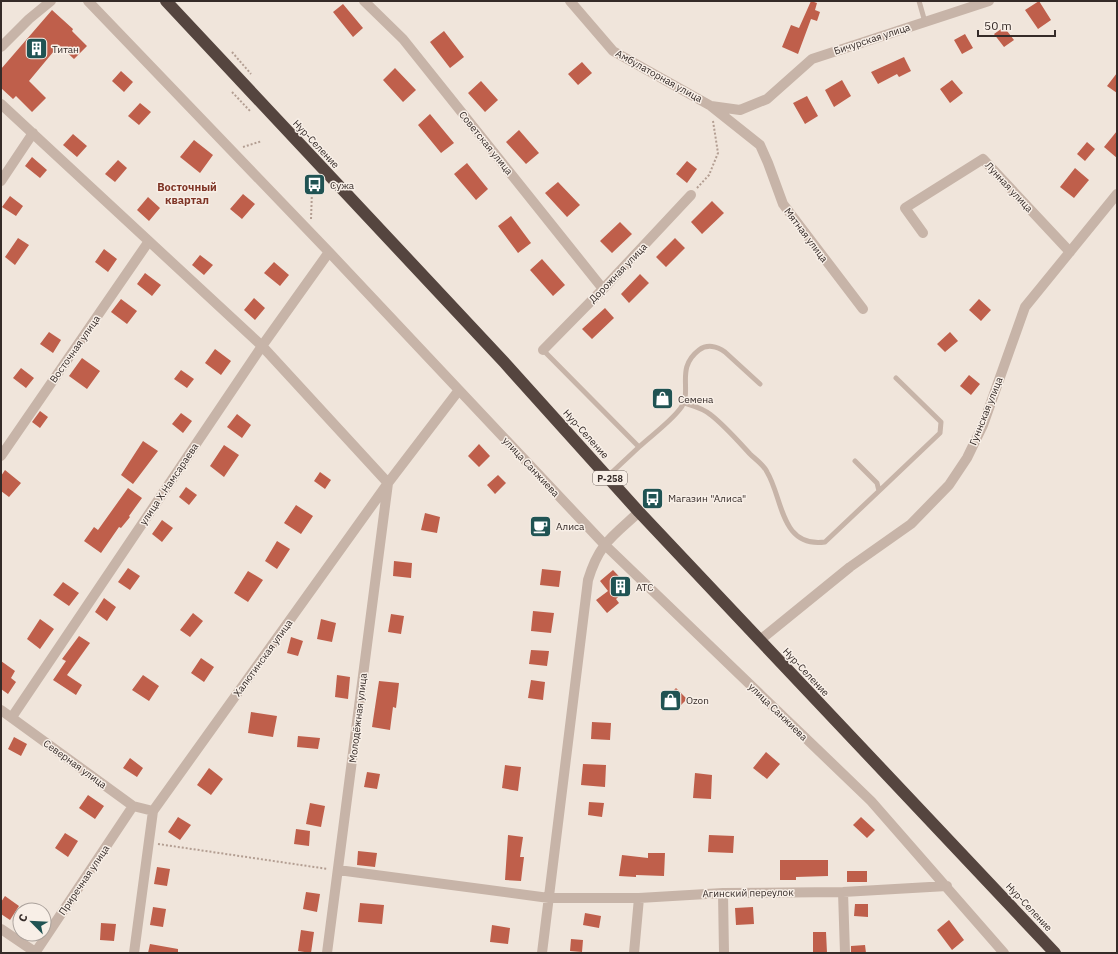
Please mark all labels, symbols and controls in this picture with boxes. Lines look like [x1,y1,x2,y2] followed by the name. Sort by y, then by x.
[978,12,1055,38] scale bar
[984,18,1012,33] text: 50 m
[832,20,912,57] street label: Бичурская улица
[24,36,50,62] building icon: Титан
[52,43,79,56] place label: Титан
[613,47,705,106] street label: Амбулаторная улица
[456,108,516,178] street label: Советская улица
[290,117,342,172] street label: Нур-Селение
[982,159,1036,215] street label: Лунная улица
[302,172,328,198] bus stop icon: Сужа
[330,179,355,192] place label: Сужа
[157,180,217,207] district label: Восточный квартал
[781,205,831,265] street label: Мятная улица
[586,240,650,306] street label: Дорожная улица
[47,312,103,385] street label: Восточная улица
[966,374,1006,447] street label: Гуннская улица
[649,386,675,412] shop icon: Семена
[678,393,714,406] place label: Семена
[560,407,612,462] street label: Нур-Селение
[500,434,563,500] street label: улица Санжиева
[137,440,202,528] street label: улица Х.Намсараева
[593,471,627,485] road number: Р-258
[640,485,666,511] bus stop icon: Магазин "Алиса"
[668,492,746,505] place label: Магазин "Алиса"
[528,513,554,539] cafe icon: Алиса
[556,520,585,533] place label: Алиса
[608,574,634,600] building icon: АТС
[636,581,654,594] place label: АТС
[231,616,296,699] street label: Халютинская улица
[780,645,832,700] street label: Нур-Селение
[346,672,370,764] street label: Молодёжная улица
[746,680,811,744] street label: улица Санжиева
[658,687,684,713] shop icon: Ozon
[686,694,709,707] place label: Ozon
[41,737,110,792] street label: Северная улица
[56,842,113,918] street label: Приречная улица
[1003,880,1055,935] street label: Нур-Селение
[702,886,794,900] street label: Агинский переулок
[12,902,52,942] north arrow
[15,912,31,924] text: С

